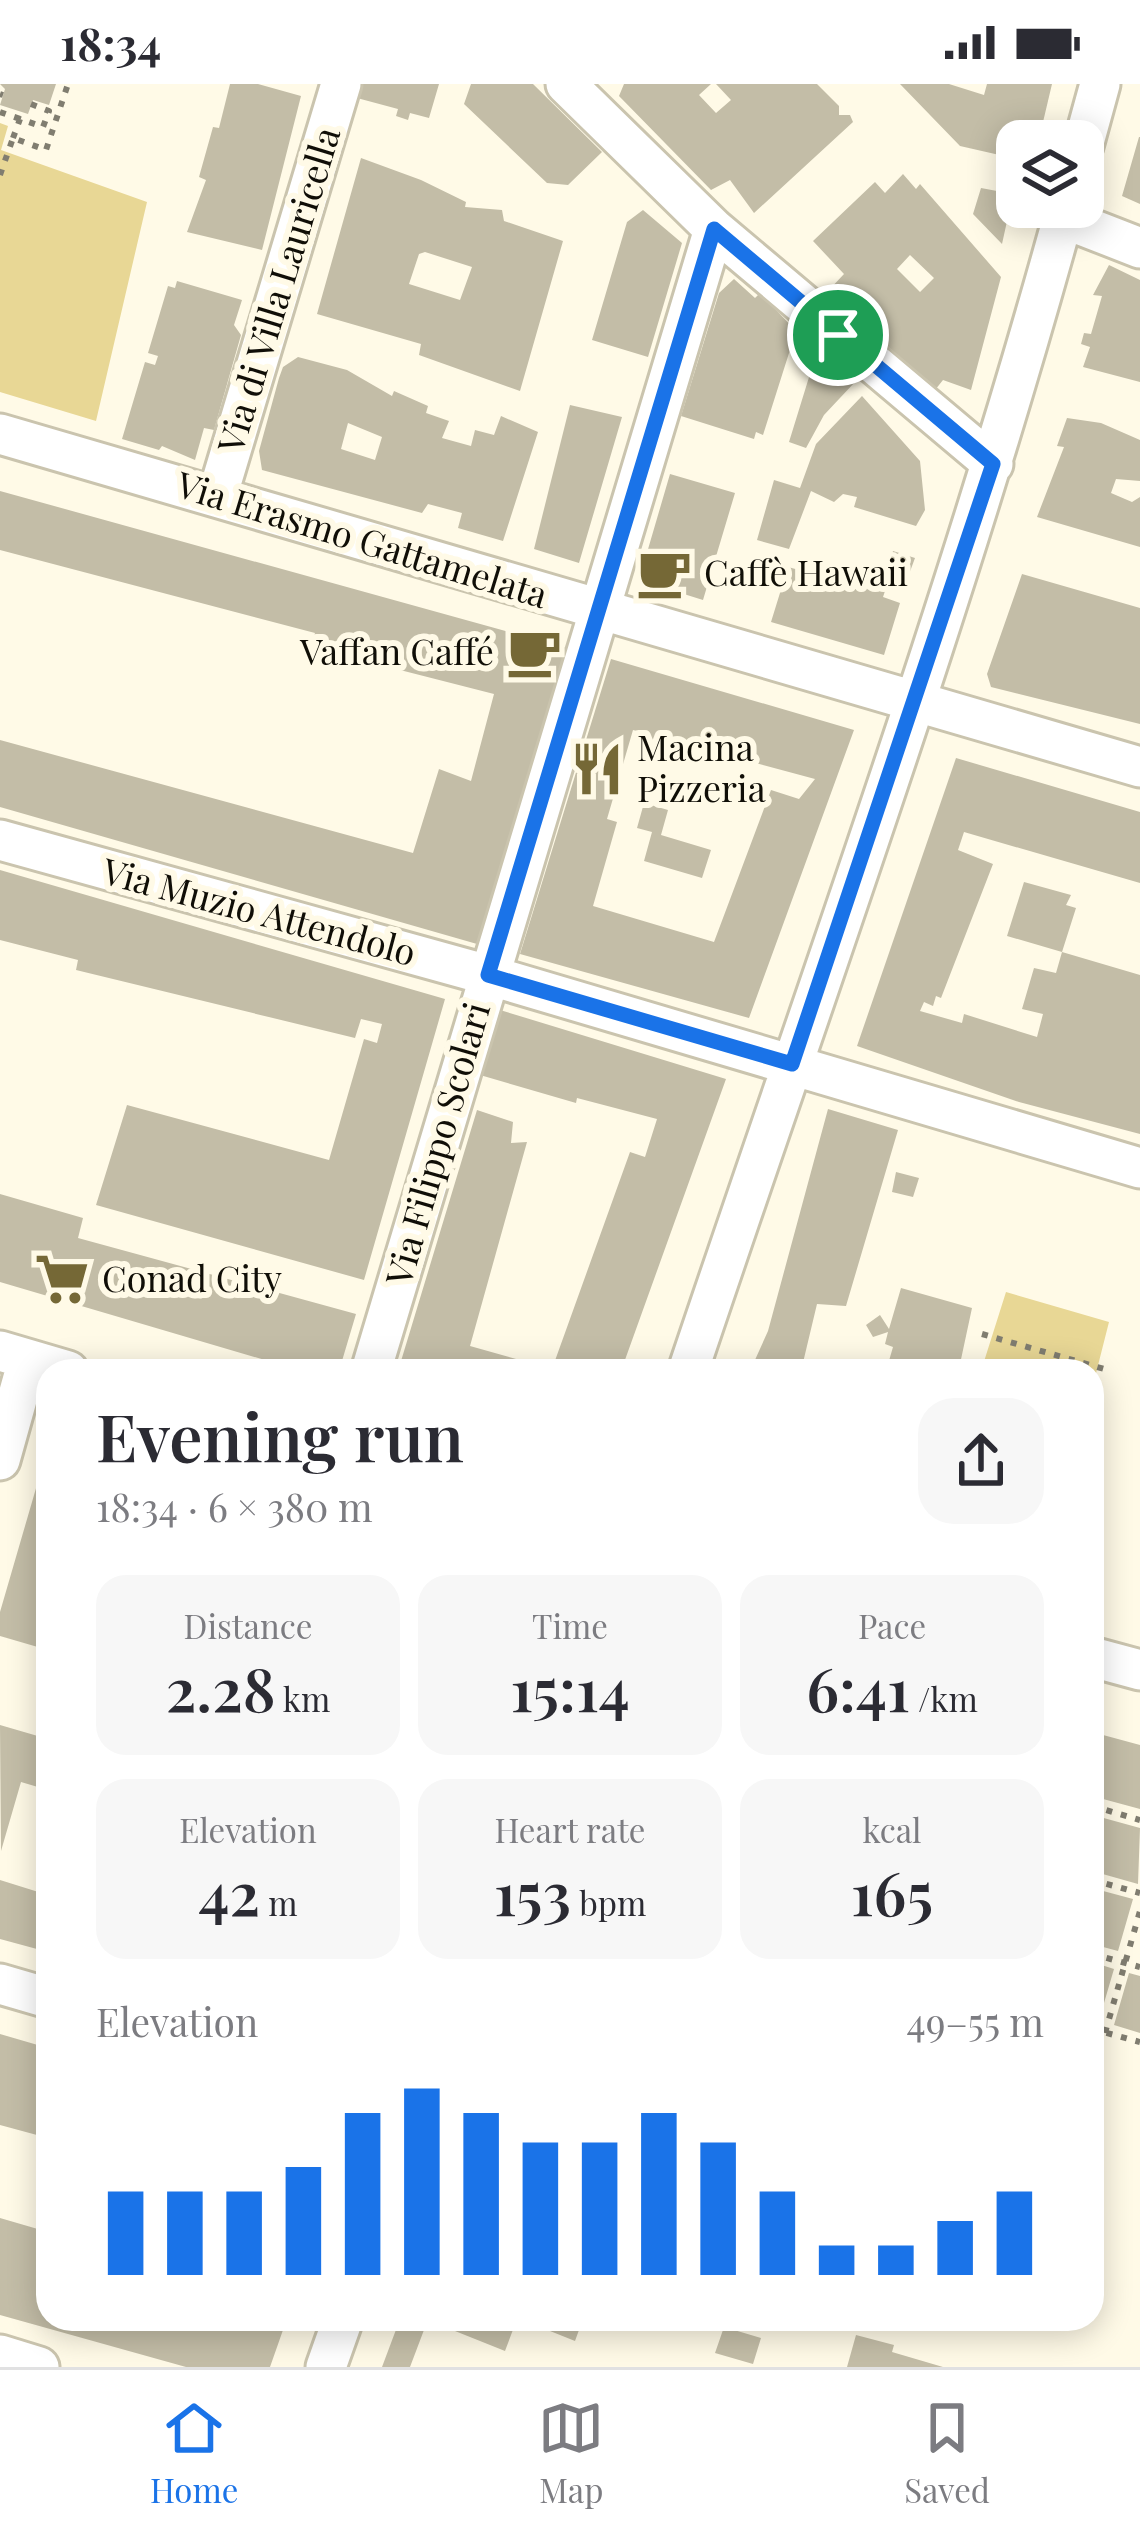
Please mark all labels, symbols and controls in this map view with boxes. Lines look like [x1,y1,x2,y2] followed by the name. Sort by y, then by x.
[60,12,161,72] text: 18:34
[996,120,1104,228] map controls
[996,120,1104,228] button: layers
[204,121,349,459] street label: Via di Villa Lauricella
[787,284,889,386] pin
[805,302,871,368] icon: arrive
[170,459,554,617] street label: Via Erasmo Gattamelata
[635,544,693,602] cafe icon: Caffè Hawaii
[704,547,908,595] place label: Caffè Hawaii
[505,623,563,681] cafe icon: Vaffan Caffé
[299,626,494,674] place label: Vaffan Caffé
[637,722,766,811] place label: Macina Pizzeria
[568,740,626,798] restaurant icon: Macina Pizzeria
[97,845,421,975] street label: Via Muzio Attendolo
[372,996,499,1291] street label: Via Filippo Scolari
[33,1250,91,1308] supermarket icon: Conad City
[102,1253,282,1301] place label: Conad City
[96,1391,464,1479] text: Evening run
[918,1398,1044,1524] button: share
[96,1480,373,1532] text: 18:34 · 6 × 380 m
[184,1603,312,1647] text: Distance
[532,1603,608,1647] text: Time
[858,1603,926,1647] text: Pace
[166,1647,276,1727] text: 2.28
[510,1647,630,1727] text: 15:14
[806,1647,910,1727] text: 6:41
[276,1676,330,1720] text: km
[910,1676,978,1720] text: /km
[179,1807,317,1851] text: Elevation
[494,1807,646,1851] text: Heart rate
[862,1807,922,1851] text: kcal
[198,1851,260,1931] text: 42
[494,1851,571,1931] text: 153
[851,1851,933,1931] text: 165
[260,1880,298,1924] text: m
[571,1880,646,1924] text: bpm
[96,1995,258,2047] text: Elevation
[906,1995,1044,2047] text: 49–55 m
[150,2395,238,2511] tab: Home
[538,2395,604,2511] tab: Map
[904,2395,990,2511] tab: Saved

